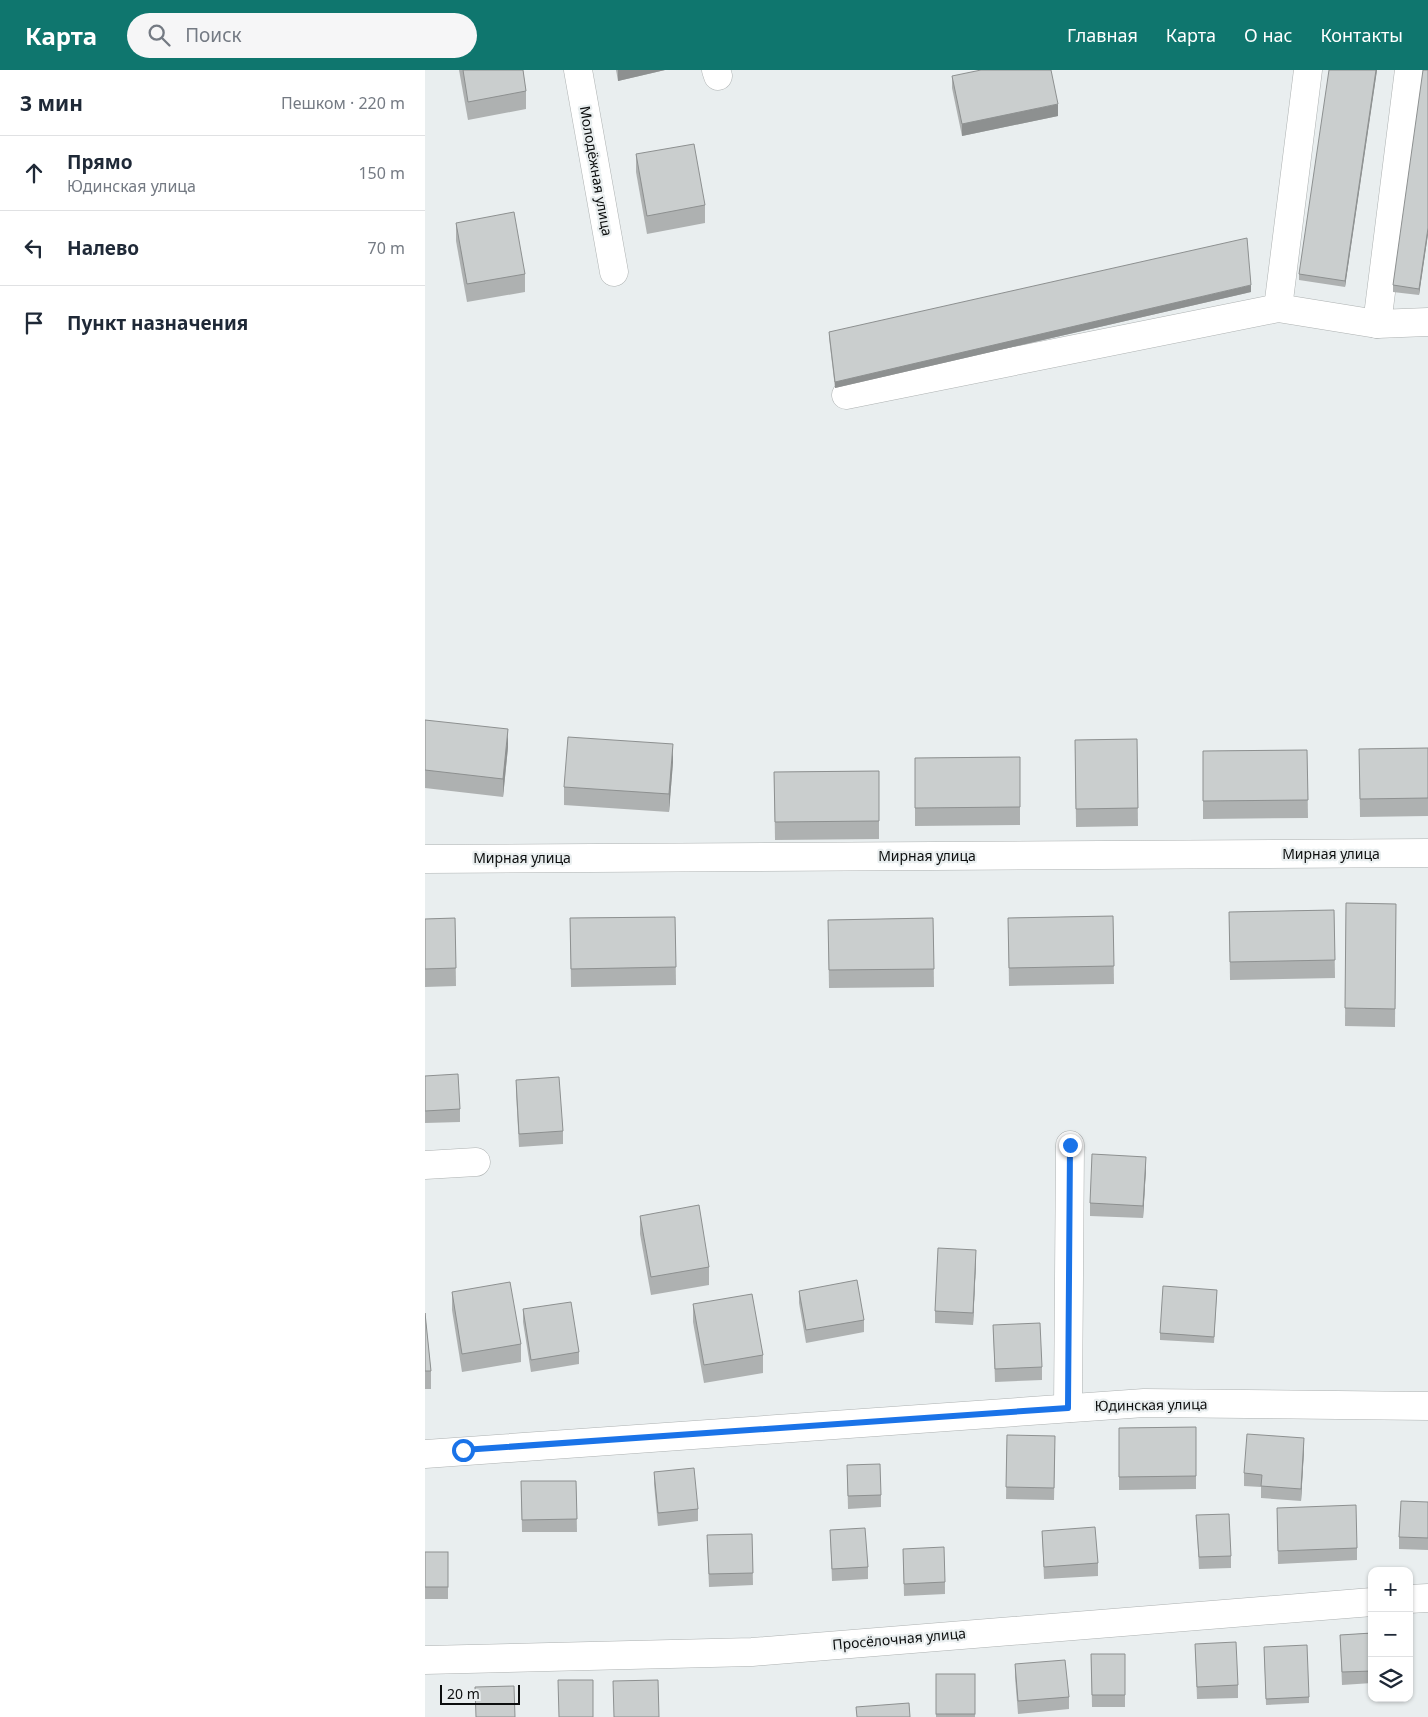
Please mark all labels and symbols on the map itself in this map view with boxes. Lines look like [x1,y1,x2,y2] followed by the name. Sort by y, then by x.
[576,104,617,237] street label: Молодёжная улица
[1282,844,1380,863] street label: Мирная улица
[878,846,976,865] street label: Мирная улица
[473,848,571,867] street label: Мирная улица
[1059,1134,1082,1157] route end
[1094,1394,1208,1415] street label: Юдинская улица
[452,1439,475,1462] route start
[831,1623,967,1654] street label: Просёлочная улица
[440,1682,520,1705] scale bar

